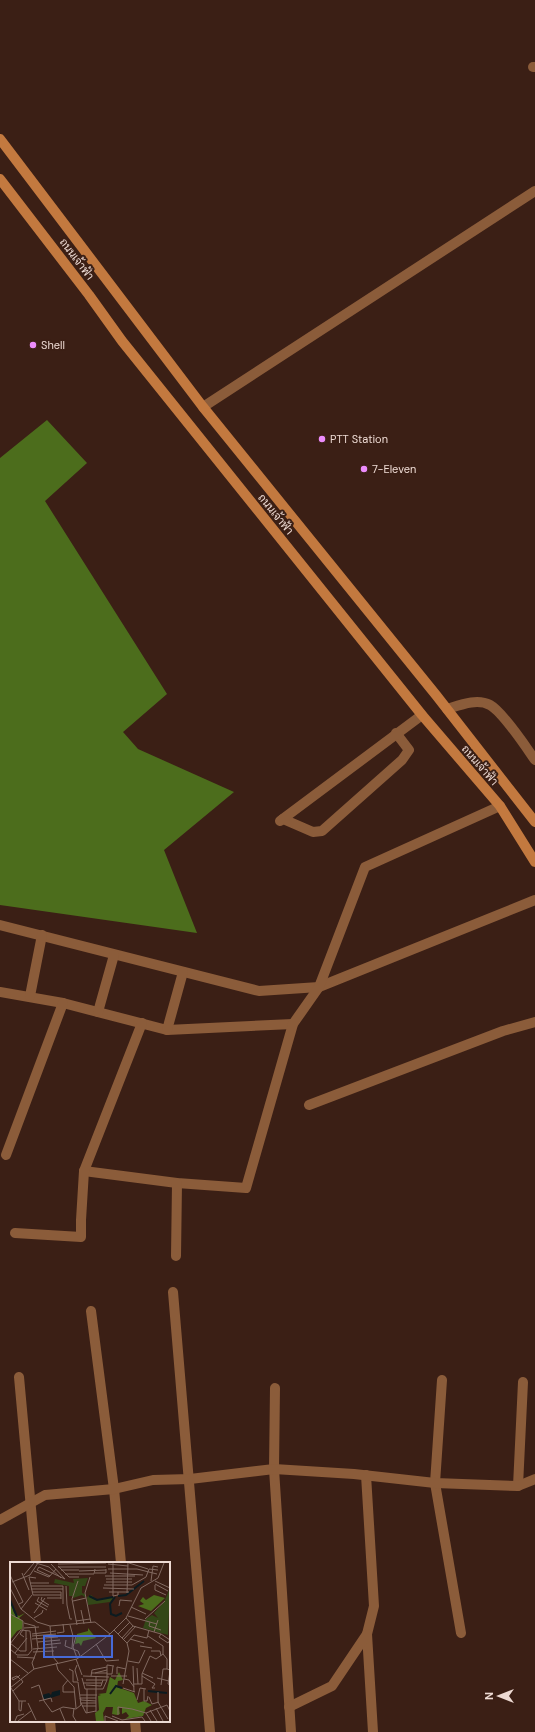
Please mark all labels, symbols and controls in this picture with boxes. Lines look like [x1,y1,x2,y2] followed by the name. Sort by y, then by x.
[57,235,97,283] street label: ถนนเจ้าฟ้า
[41,338,65,352] place label: Shell
[28,340,38,350] marker: Shell
[330,432,388,446] place label: PTT Station
[317,434,327,444] marker: PTT Station
[372,462,416,476] place label: 7-Eleven
[359,464,369,474] marker: 7-Eleven
[255,491,297,537] street label: ถนนเจ้าฟ้า
[459,742,501,788] street label: ถนนเจ้าฟ้า
[10,1562,170,1722] inset map
[479,1676,519,1716] north arrow
[482,1692,496,1700] text: N

